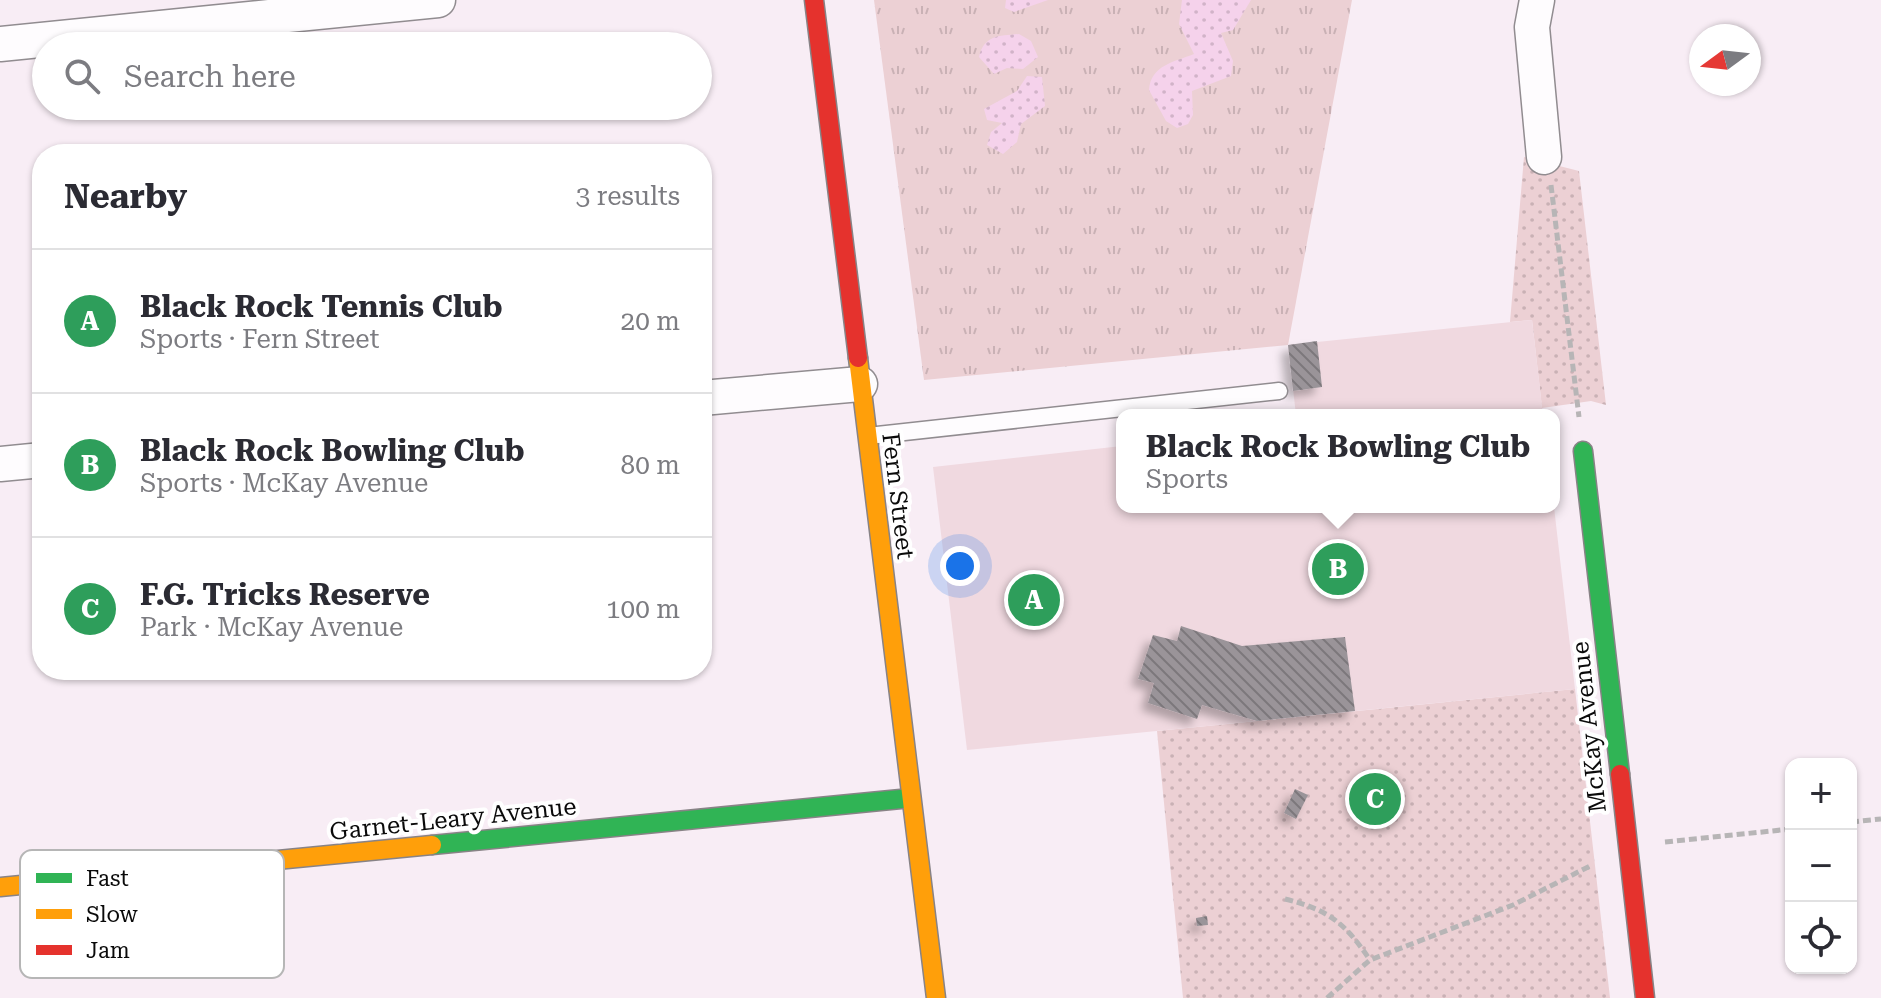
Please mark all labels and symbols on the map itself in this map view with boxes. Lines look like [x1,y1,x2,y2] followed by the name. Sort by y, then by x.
[1689,24,1761,96] north arrow
[876,431,920,561] street label: Fern Street
[1312,539,1364,599] pin: B
[940,546,980,586] your location
[1008,570,1060,630] pin: A
[1566,640,1612,814] street label: McKay Avenue
[1349,769,1401,829] pin: C
[328,792,578,846] street label: Garnet-Leary Avenue
[20,850,284,978] legend
[86,866,129,891] text: Fast
[86,902,139,927] text: Slow
[86,938,130,963] text: Jam

